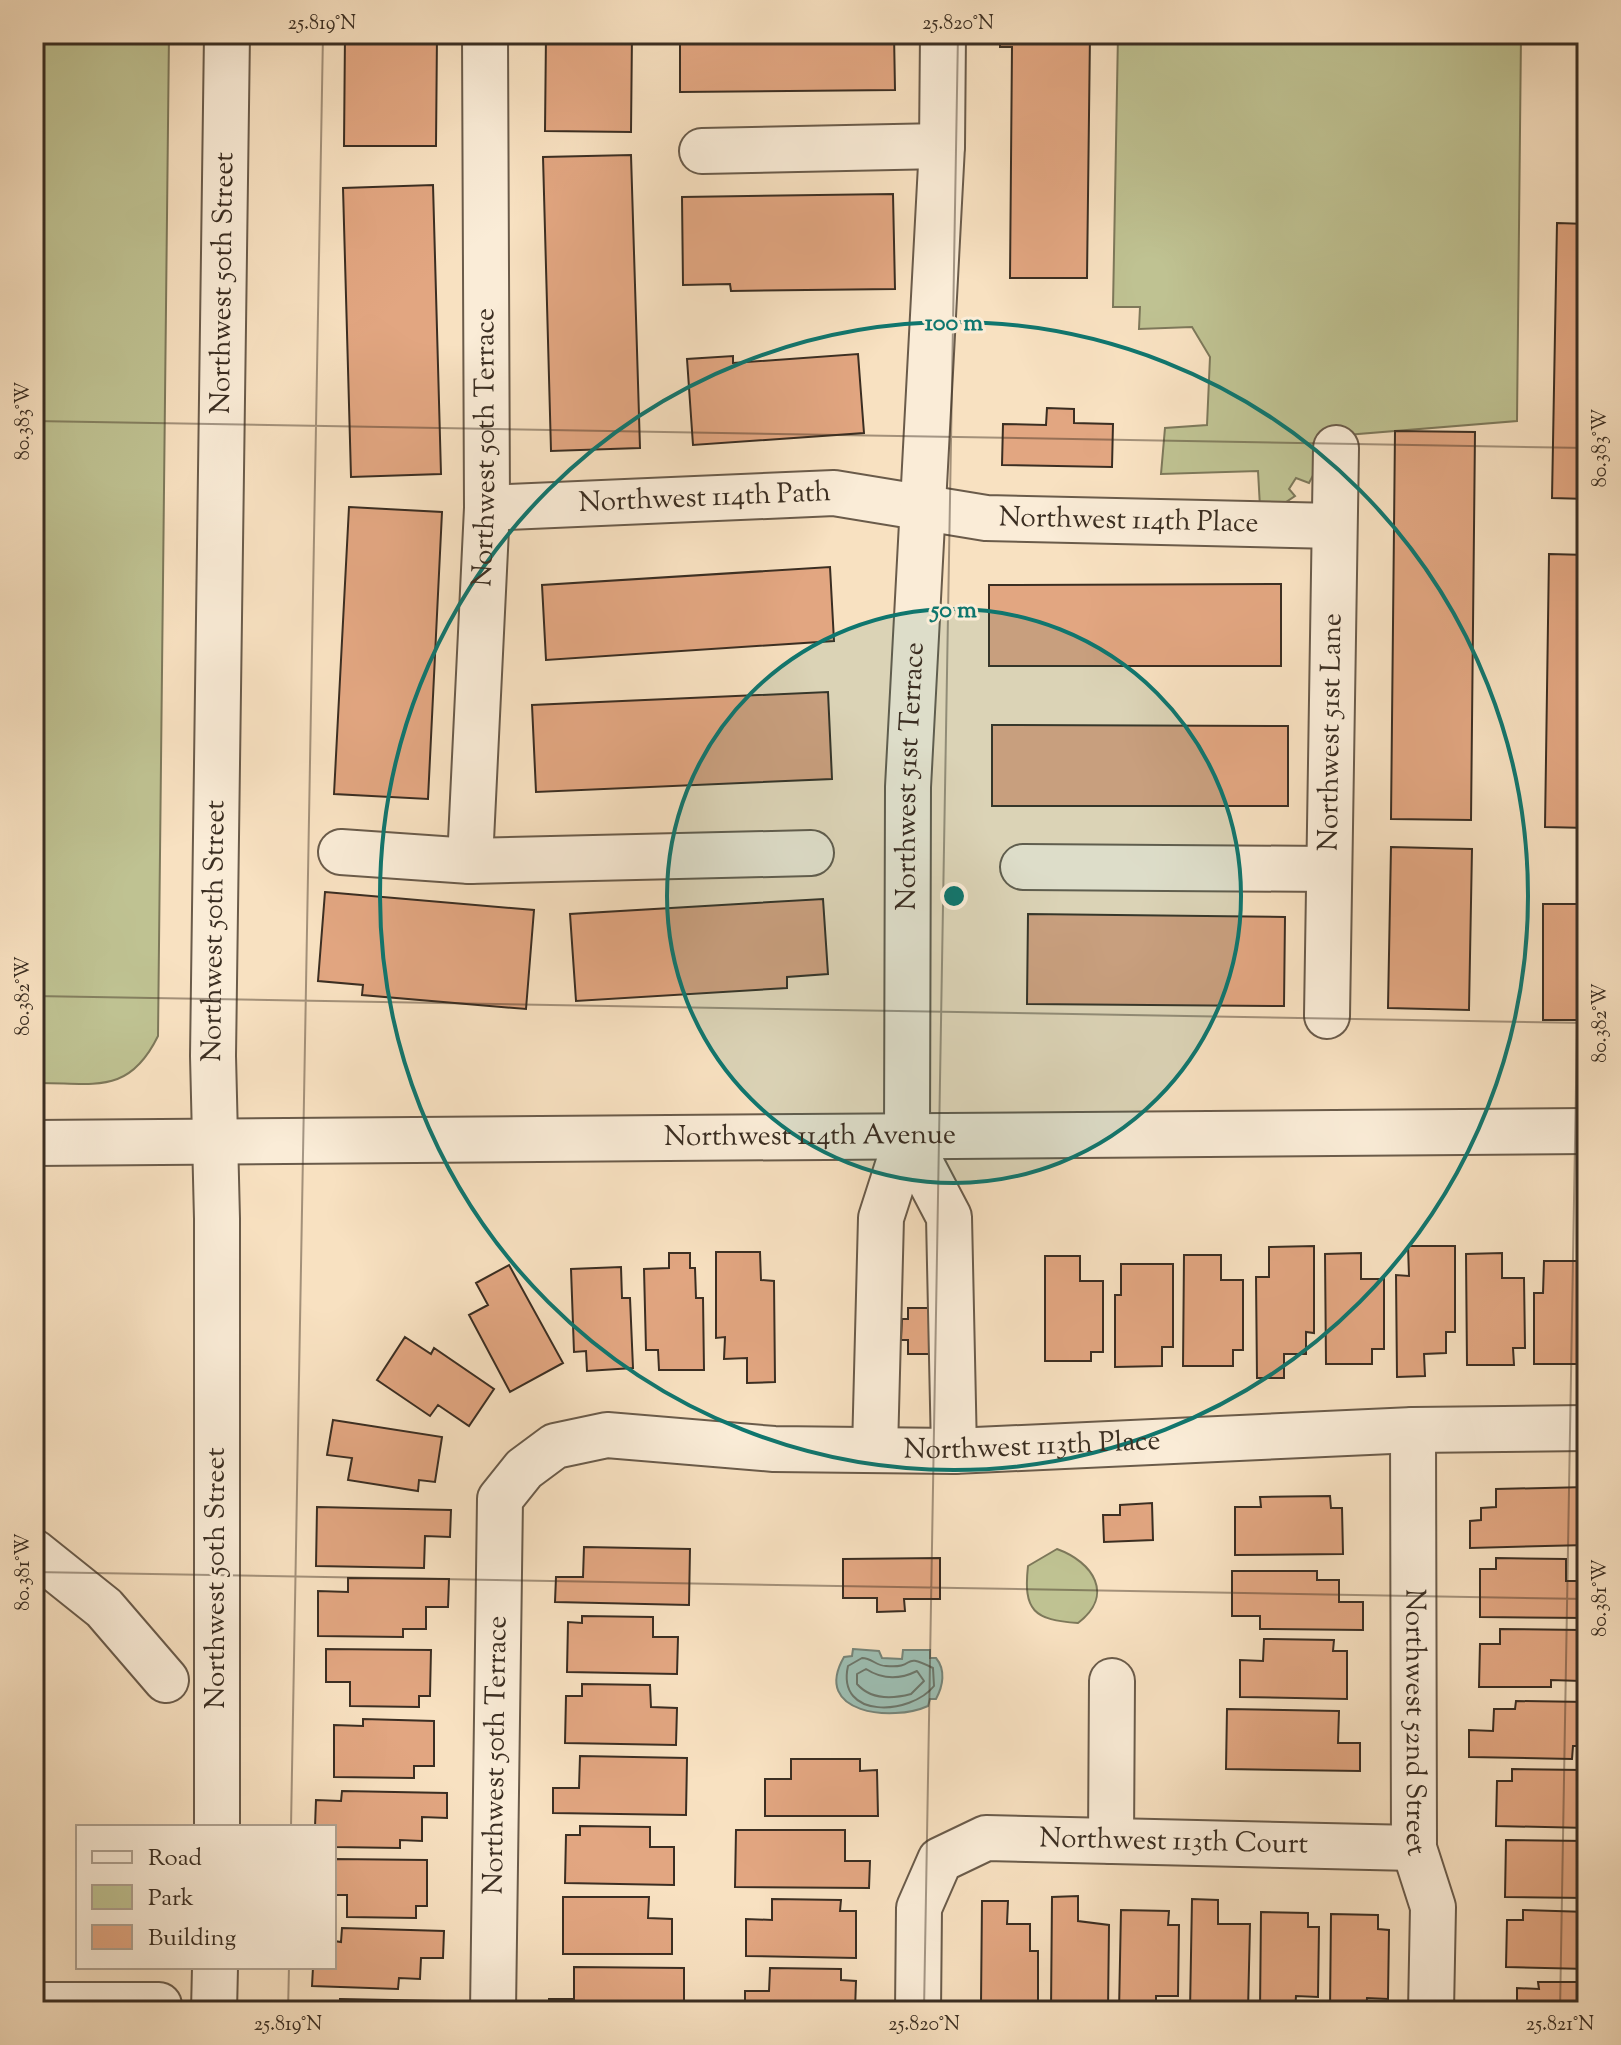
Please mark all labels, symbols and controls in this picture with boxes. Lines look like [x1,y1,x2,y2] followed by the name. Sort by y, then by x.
[288,10,356,39] text: 25.819°N
[922,10,994,39] text: 25.820°N
[202,151,245,414] street label: Northwest 50th Street
[925,307,983,341] text: 100 m
[463,308,507,588] street label: Northwest 50th Terrace
[10,382,39,460] text: 80.383°W
[1587,409,1616,487] text: 80.383°W
[578,473,832,524] street label: Northwest 114th Path
[998,498,1259,544] street label: Northwest 114th Place
[929,594,977,628] text: 50 m
[1310,613,1353,851] street label: Northwest 51st Lane
[888,641,936,910] street label: Northwest 51st Terrace
[193,799,237,1062] street label: Northwest 50th Street
[940,882,968,910] centre of rings
[10,956,39,1036] text: 80.382°W
[1587,983,1616,1063] text: 80.382°W
[664,1116,956,1158] street label: Northwest 114th Avenue
[903,1422,1162,1471] street label: Northwest 113th Place
[197,1447,237,1709] street label: Northwest 50th Street
[10,1533,39,1611] text: 80.381°W
[1587,1559,1616,1637] text: 80.381°W
[1393,1589,1435,1861] street label: Northwest 52nd Street
[475,1615,518,1895] street label: Northwest 50th Terrace
[1039,1819,1309,1866] street label: Northwest 113th Court
[76,1825,336,1969] legend
[148,1842,202,1876] text: Road
[148,1882,194,1916] text: Park
[148,1922,237,1956] text: Building
[254,2011,322,2040] text: 25.819°N
[888,2011,960,2040] text: 25.820°N
[1526,2011,1594,2040] text: 25.821°N

